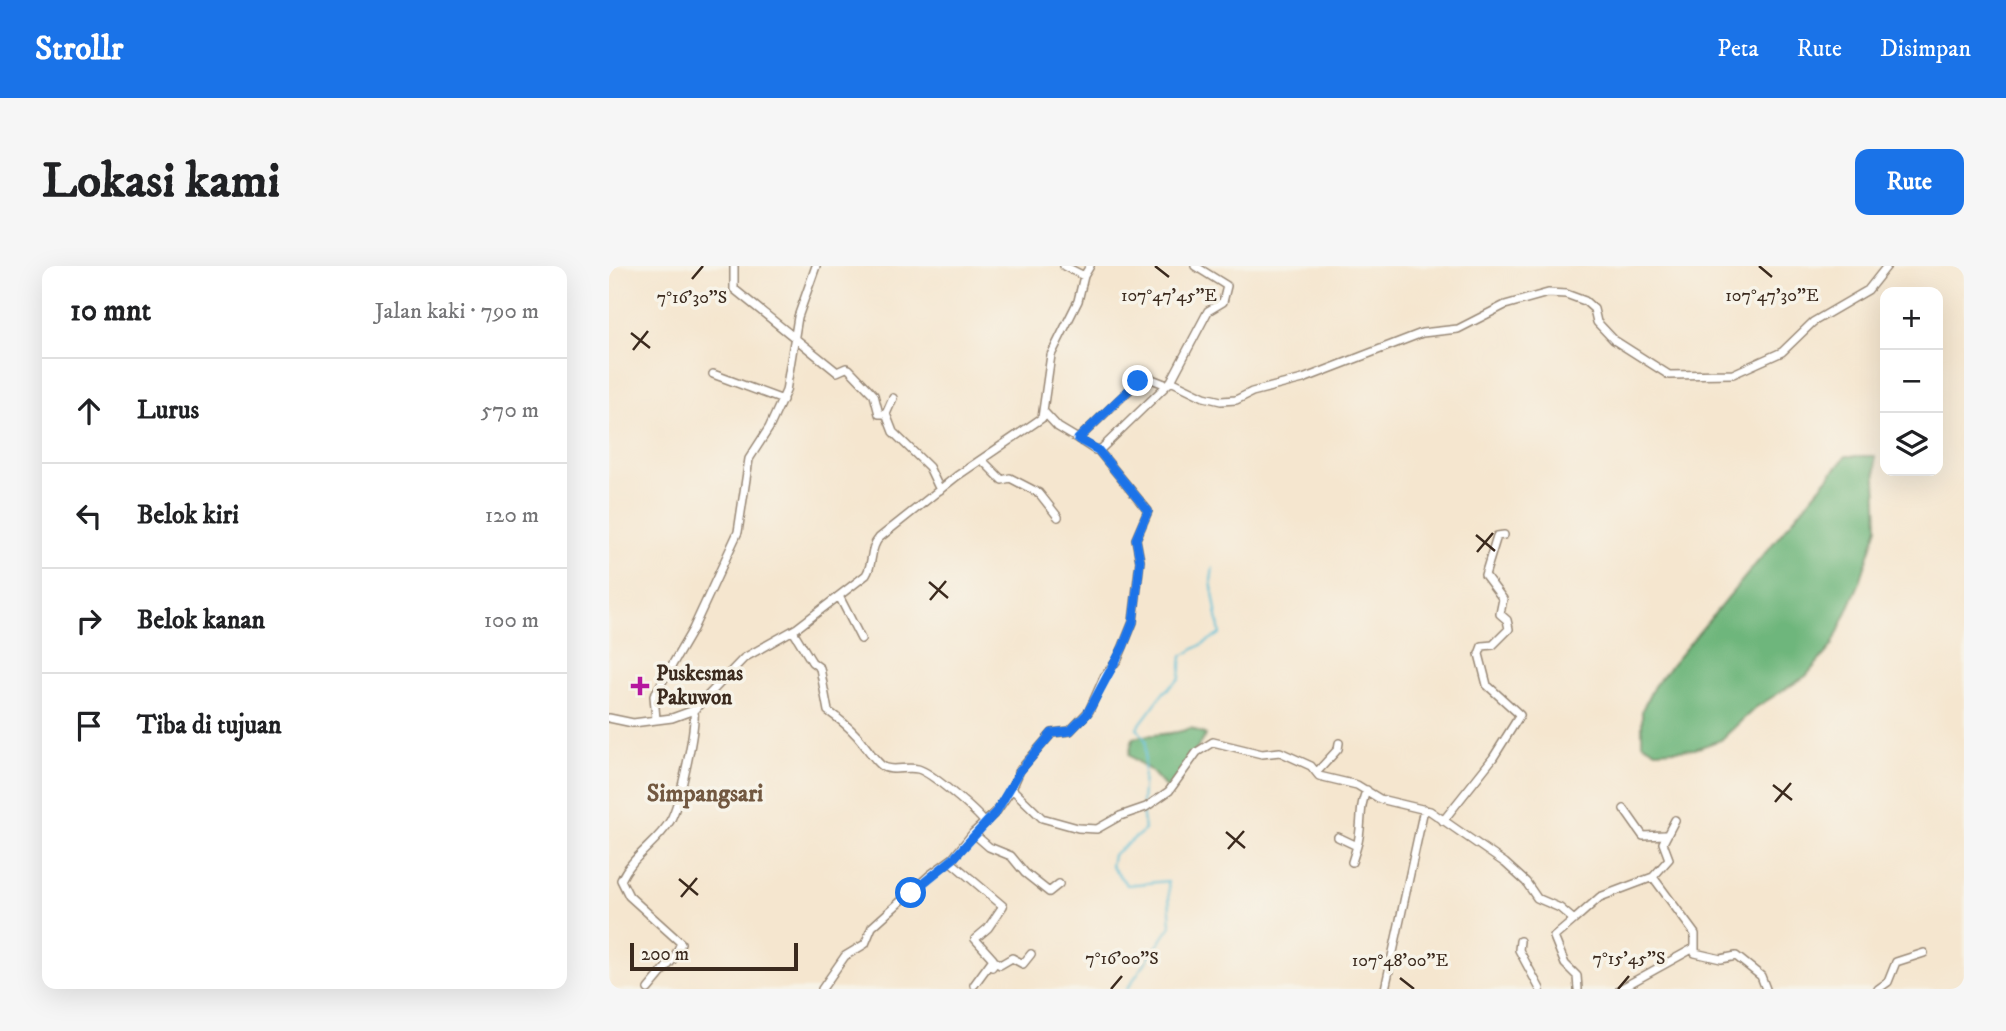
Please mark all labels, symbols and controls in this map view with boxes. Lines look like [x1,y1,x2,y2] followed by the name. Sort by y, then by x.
[35,29,123,70] text: Strollr
[1717,34,1759,64] text: Peta
[1797,34,1842,64] text: Rute
[1880,34,1971,64] text: Disimpan
[1855,149,1964,215] button: Rute
[42,151,280,213] text: Lokasi kami
[1121,285,1217,307] text: 107°47'45"E
[1725,285,1819,307] text: 107°47'30"E
[657,287,727,309] text: 7°16'30"S
[1880,287,1943,476] map controls
[1880,287,1943,350] button: +
[70,293,151,330] text: 10 mnt
[375,297,539,326] text: Jalan kaki · 790 m
[1880,350,1943,413] button: −
[1122,365,1153,396] route end
[70,392,108,430] icon: ahead
[137,394,199,427] text: Lurus
[481,396,539,425] text: 570 m
[1880,413,1943,476] button: layers
[70,497,108,535] icon: left
[137,499,239,532] text: Belok kiri
[485,501,539,530] text: 120 m
[70,602,108,640] icon: right
[137,604,265,637] text: Belok kanan
[484,606,539,635] text: 100 m
[656,661,743,711] place label: Puskesmas Pakuwon
[630,676,650,696] marker: Puskesmas Pakuwon
[70,707,108,745] icon: arrive
[137,709,282,742] text: Tiba di tujuan
[647,779,763,809] district label: Simpangsari
[895,877,926,908] route start
[630,940,798,972] scale bar
[641,943,689,966] text: 200 m
[1085,948,1159,970] text: 7°16'00"S
[1593,948,1665,970] text: 7°15'45"S
[1352,950,1449,972] text: 107°48'00"E

